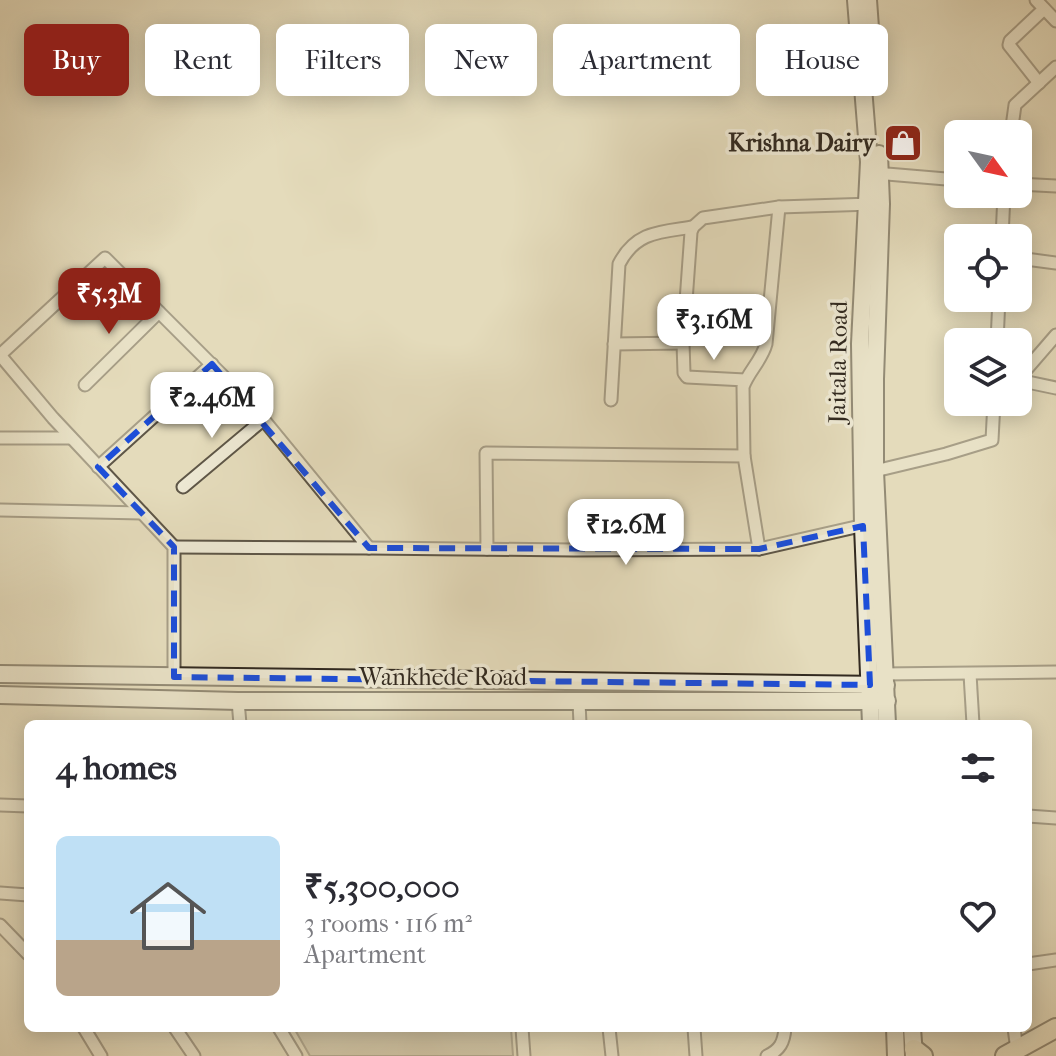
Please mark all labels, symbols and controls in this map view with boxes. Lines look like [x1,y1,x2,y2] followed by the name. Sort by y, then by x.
[24,24,129,96] chip: Buy
[145,24,260,96] chip: Rent
[276,24,409,96] chip: Filters
[425,24,537,96] chip: New
[553,24,740,96] chip: Apartment
[756,24,888,96] chip: House
[944,120,1032,208] north arrow
[944,120,1032,416] map controls
[882,122,924,164] shop icon: Krishna Dairy
[728,129,876,157] place label: Krishna Dairy
[944,224,1032,312] button: locate
[53,268,165,336] pin: ₹5.3M
[76,278,142,309] text: ₹5.3M
[649,294,779,362] pin: ₹3.16M
[823,300,853,426] street label: Jaitala Road
[675,304,753,335] text: ₹3.16M
[944,328,1032,416] button: layers
[147,372,277,440] pin: ₹2.46M
[168,382,256,413] text: ₹2.46M
[561,499,691,567] pin: ₹12.6M
[586,509,666,540] text: ₹12.6M
[358,663,528,691] street label: Wankhede Road
[956,746,1000,790] icon: filters
[56,748,177,788] text: 4 homes
[304,867,460,907] text: ₹5,300,000
[120,868,216,964] icon: home
[956,894,1000,938] icon: heart
[304,908,472,939] text: 3 rooms · 116 m²
[304,939,426,970] text: Apartment

